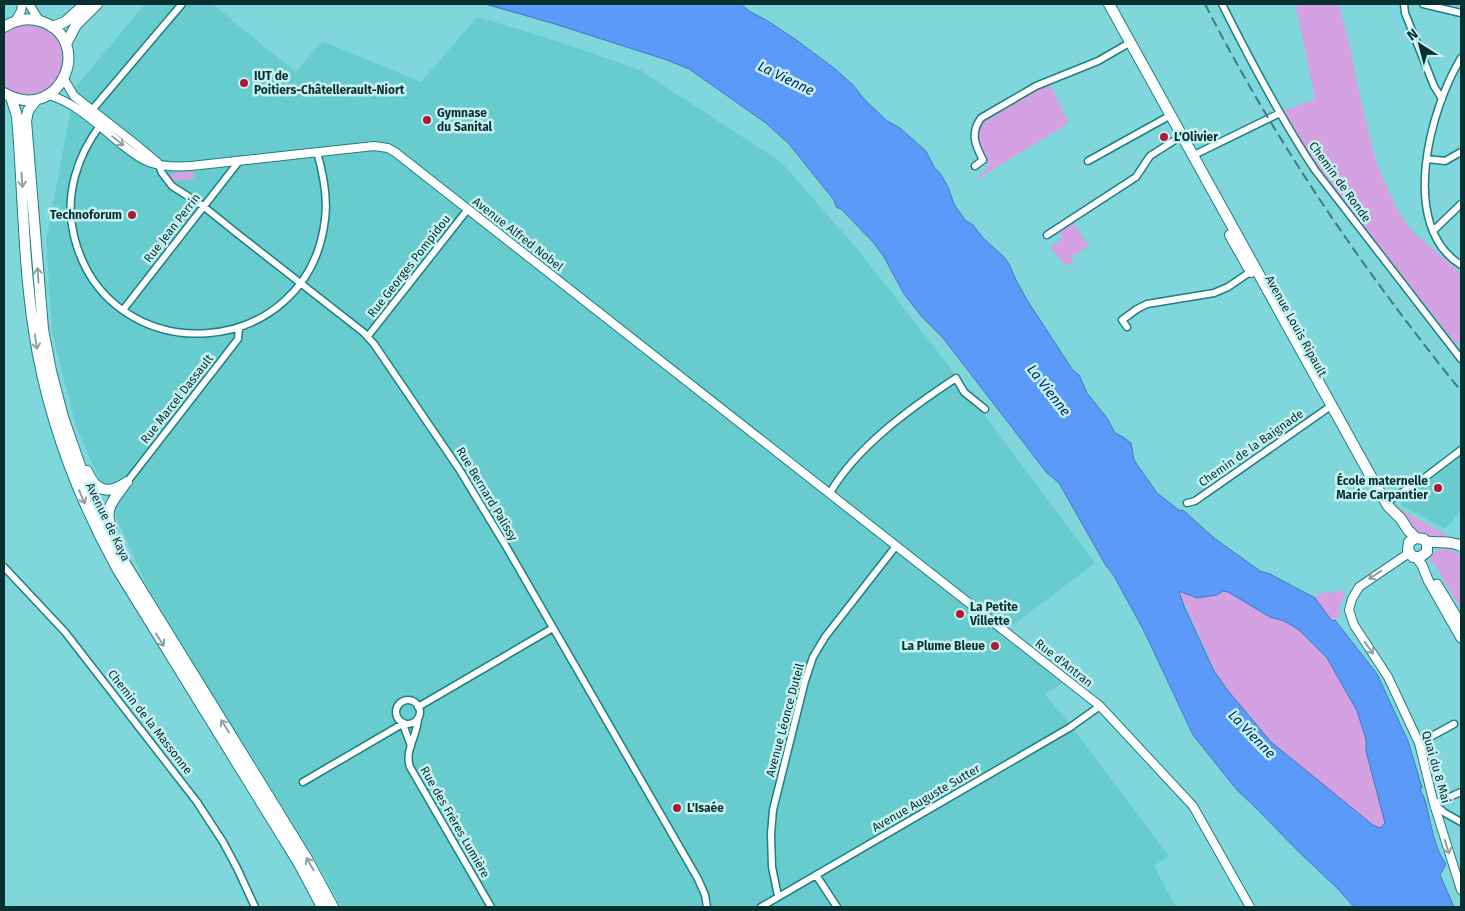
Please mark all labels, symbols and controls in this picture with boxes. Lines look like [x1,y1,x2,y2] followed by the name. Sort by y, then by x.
[1395,20,1445,70] north arrow
[1404,25,1421,44] text: N
[755,58,817,99] water label: La Vienne
[254,69,405,97] place label: IUT de Poitiers-Châtellerault-Niort
[238,77,250,89] marker: IUT de Poitiers-Châtellerault-Niort
[437,106,493,134] place label: Gymnase du Sanital
[421,114,433,126] marker: Gymnase du Sanital
[1174,130,1218,144] place label: L'Olivier
[1158,131,1170,143] marker: L'Olivier
[111,136,124,147] one-way arrow
[1306,139,1374,225] street label: Chemin de Ronde
[17,172,27,188] one-way arrow
[141,191,203,265] street label: Rue Jean Perrin
[470,194,566,274] street label: Avenue Alfred Nobel
[50,208,122,222] place label: Technoforum
[126,209,138,221] marker: Technoforum
[365,212,453,320] street label: Rue Georges Pompidou
[34,267,43,283] one-way arrow
[1262,273,1330,380] street label: Avenue Louis Ripault
[31,333,41,349] one-way arrow
[138,351,217,446] street label: Rue Marcel Dassault
[1023,361,1074,419] water label: La Vienne
[1196,406,1306,490] street label: Chemin de la Baignade
[453,445,521,544] street label: Rue Bernard Palissy
[1336,472,1428,502] place label: École maternelle Marie Carpantier
[83,481,133,563] street label: Avenue de Kaya
[1432,482,1444,494] marker: École maternelle Marie Carpantier
[78,489,88,504] one-way arrow
[1369,570,1383,580] one-way arrow
[969,600,1018,628] place label: La Petite Villette
[954,608,966,620] marker: La Petite Villette
[155,632,165,646] one-way arrow
[1032,636,1096,690] street label: Rue d'Antran
[901,639,985,653] place label: La Plume Bleue
[989,640,1001,652] marker: La Plume Bleue
[1364,640,1374,654] one-way arrow
[763,661,807,778] street label: Avenue Léonce Duteil
[105,667,195,777] street label: Chemin de la Massonne
[1225,707,1279,762] water label: La Vienne
[219,719,230,733] one-way arrow
[1419,729,1453,805] street label: Quai du 8 Mai
[869,761,983,835] street label: Avenue Auguste Sutter
[417,764,493,880] street label: Rue des Frères Lumière
[687,801,724,815] place label: L'Isaée
[671,802,683,814] marker: L'Isaée
[1443,839,1452,854] one-way arrow
[305,857,315,872] one-way arrow

